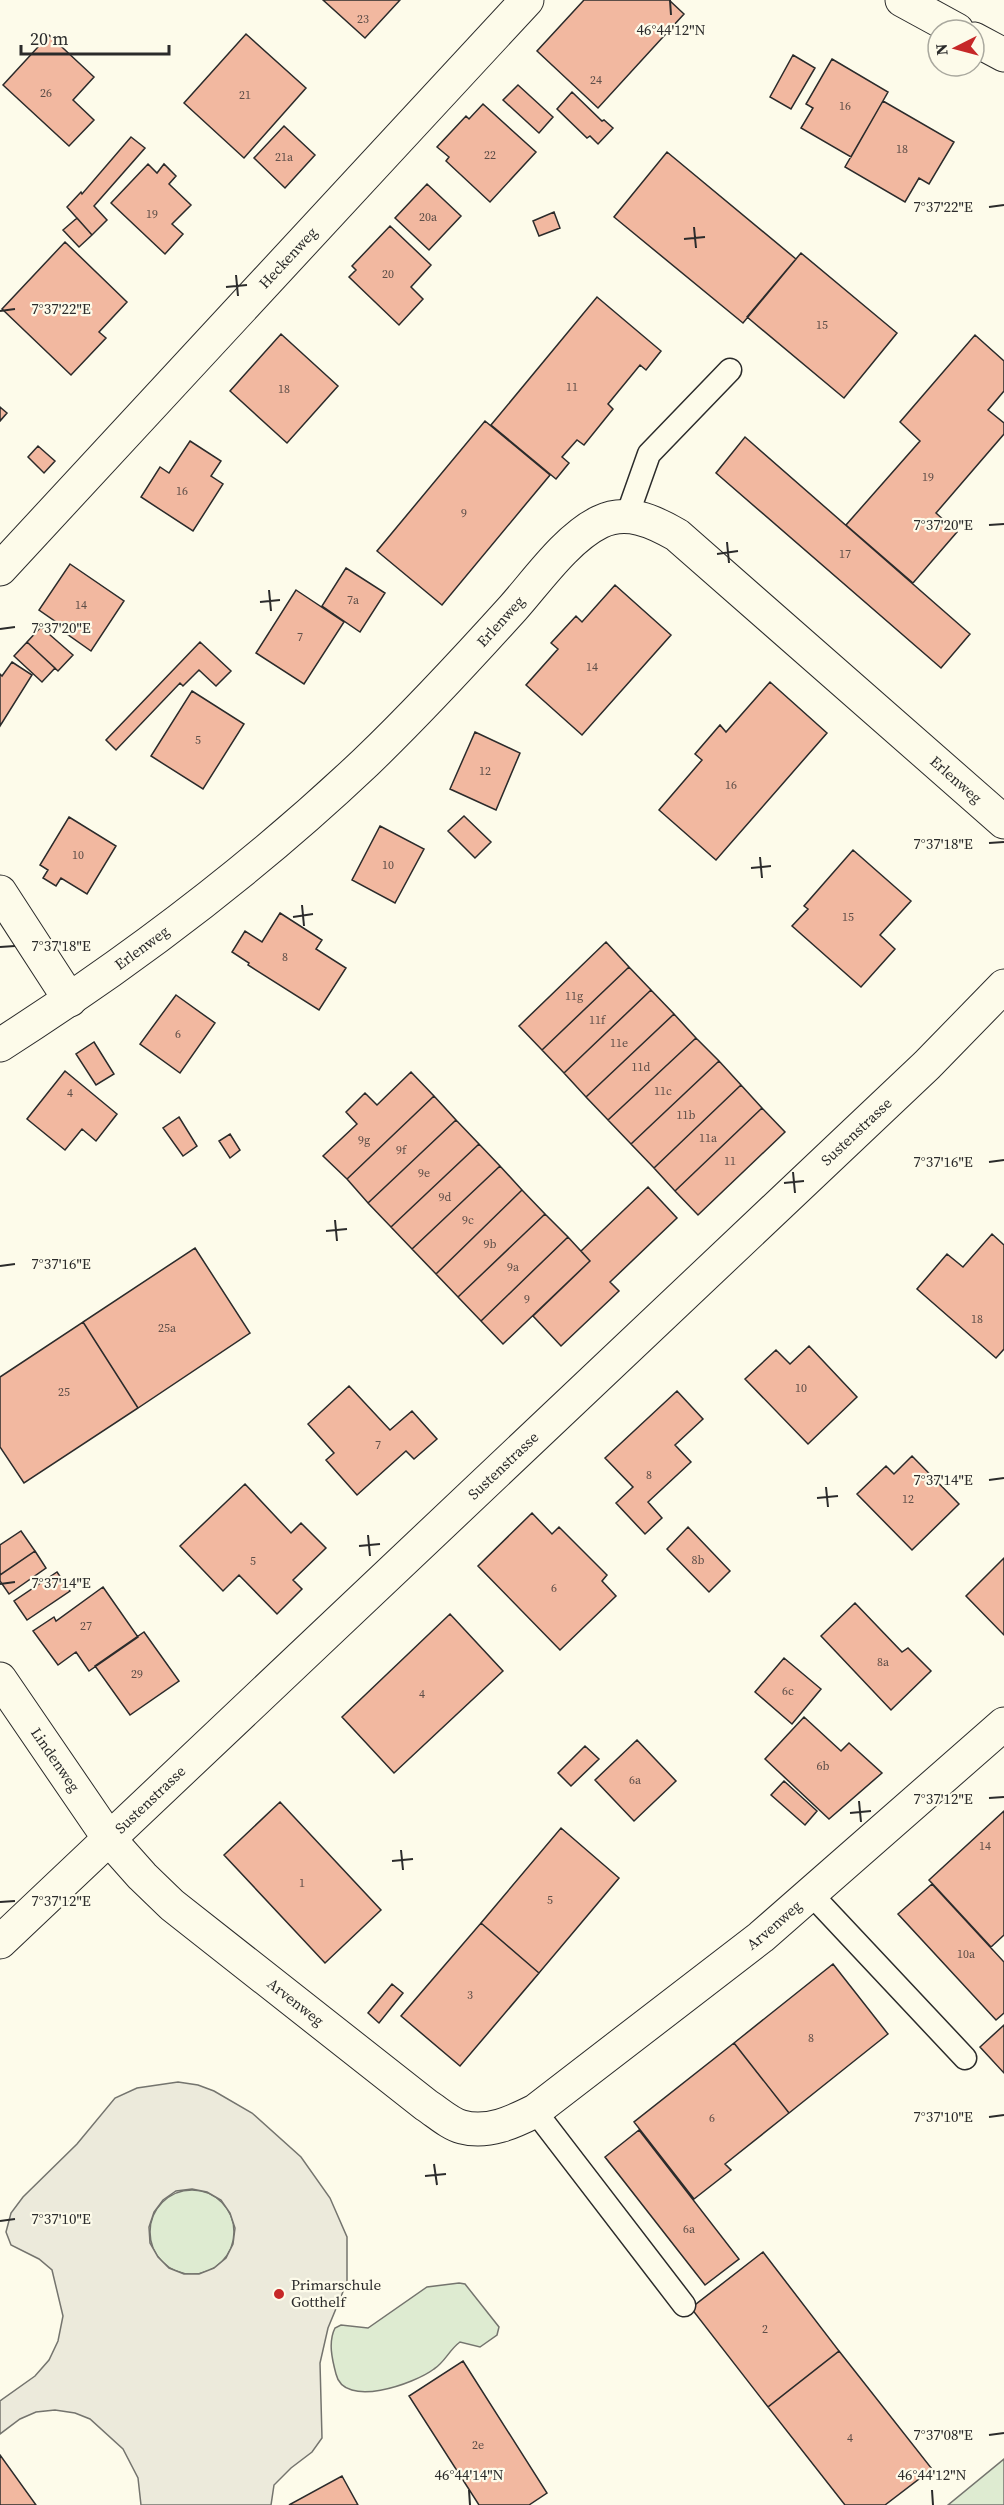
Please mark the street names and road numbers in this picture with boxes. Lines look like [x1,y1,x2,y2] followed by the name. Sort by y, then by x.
[254,222,322,293] street label: Heckenweg
[472,591,529,651] street label: Erlenweg
[926,751,987,808] street label: Erlenweg
[110,920,173,974] street label: Erlenweg
[816,1092,896,1170] street label: Sustenstrasse
[463,1426,543,1504] street label: Sustenstrasse
[26,1723,85,1796] street label: Lindenweg
[110,1760,190,1838] street label: Sustenstrasse
[742,1895,806,1954] street label: Arvenweg
[263,1973,329,2031] street label: Arvenweg

